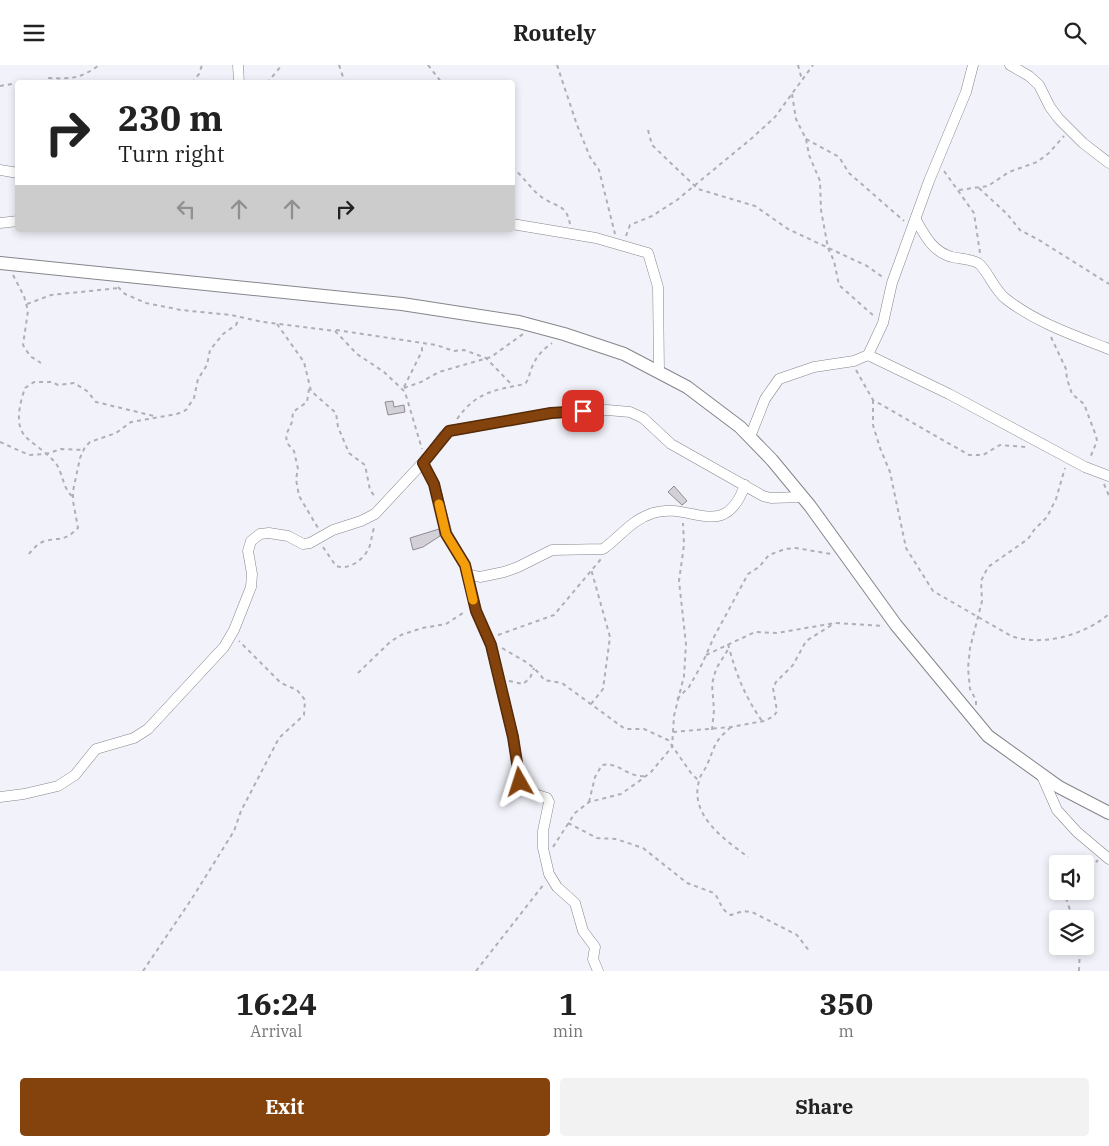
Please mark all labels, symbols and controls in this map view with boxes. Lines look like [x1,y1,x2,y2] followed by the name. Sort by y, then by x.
[513,18,596,47] text: Routely
[20,19,48,47] icon: menu
[1061,19,1089,47] icon: search
[118,95,223,141] text: 230 m
[35,100,100,165] icon: right
[118,139,225,168] text: Turn right
[172,195,200,223] icon: left
[225,195,253,223] icon: ahead
[278,195,306,223] icon: ahead
[331,195,359,223] icon: right
[562,390,604,432] pin
[569,397,597,425] icon: arrive
[493,755,545,807] position arrow
[1049,855,1094,955] map controls
[1049,855,1094,900] button: sound
[1049,910,1094,955] button: layers
[236,984,317,1023] text: 16:24
[559,984,577,1023] text: 1
[819,984,873,1023] text: 350
[250,1021,302,1041] text: Arrival
[553,1021,583,1041] text: min
[839,1021,854,1041] text: m
[20,1078,550,1136] button: Exit
[560,1078,1089,1136] button: Share

